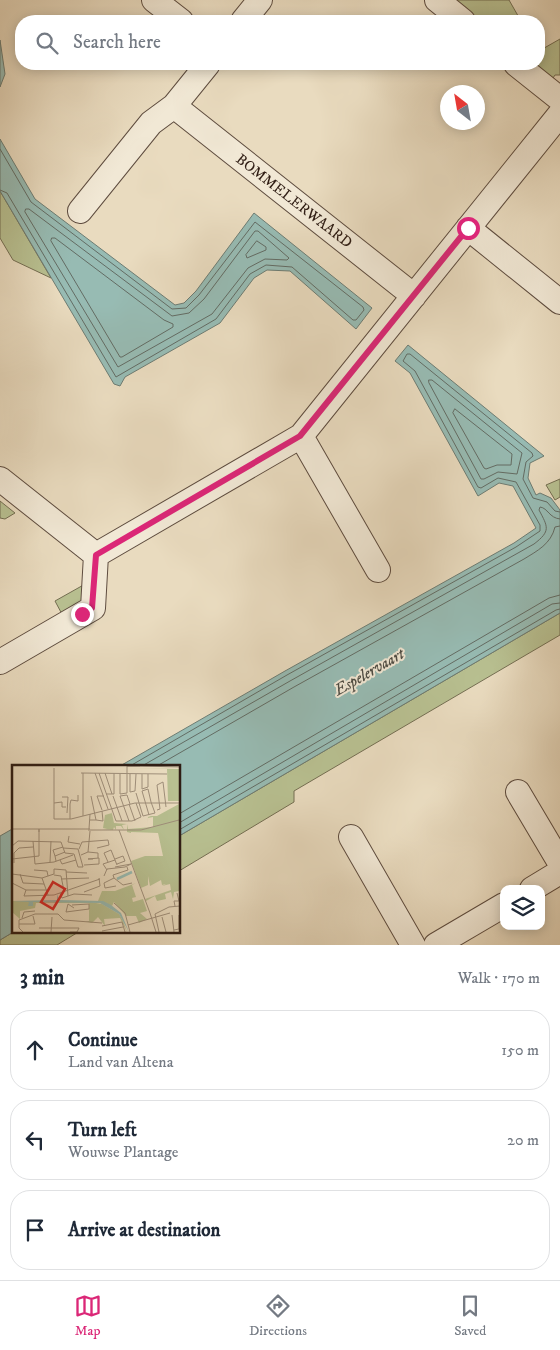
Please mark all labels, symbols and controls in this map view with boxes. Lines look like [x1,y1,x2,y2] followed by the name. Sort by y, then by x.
[15,15,545,70] search box
[33,29,61,57] icon: search
[73,31,161,54] text: Search here
[440,85,485,130] north arrow
[232,150,356,252] street label: BOMMELERWAARD
[457,217,480,240] route start
[71,603,94,626] route end
[330,643,409,701] water label: Espelervaart
[12,765,180,932] inset map
[500,885,545,930] map controls
[500,885,545,930] button: layers
[20,965,65,991] text: 3 min
[458,968,540,988] text: Walk · 170 m
[68,1029,138,1052] text: Continue
[21,1036,49,1064] icon: ahead
[501,1040,539,1060] text: 150 m
[68,1052,174,1072] text: Land van Altena
[68,1119,137,1142] text: Turn left
[21,1126,49,1154] icon: left
[507,1130,539,1150] text: 20 m
[68,1142,178,1162] text: Wouwse Plantage
[21,1216,49,1244] icon: arrive
[68,1219,220,1242] text: Arrive at destination
[74,1292,102,1340] tab: Map
[249,1292,307,1340] tab: Directions
[454,1292,486,1340] tab: Saved

